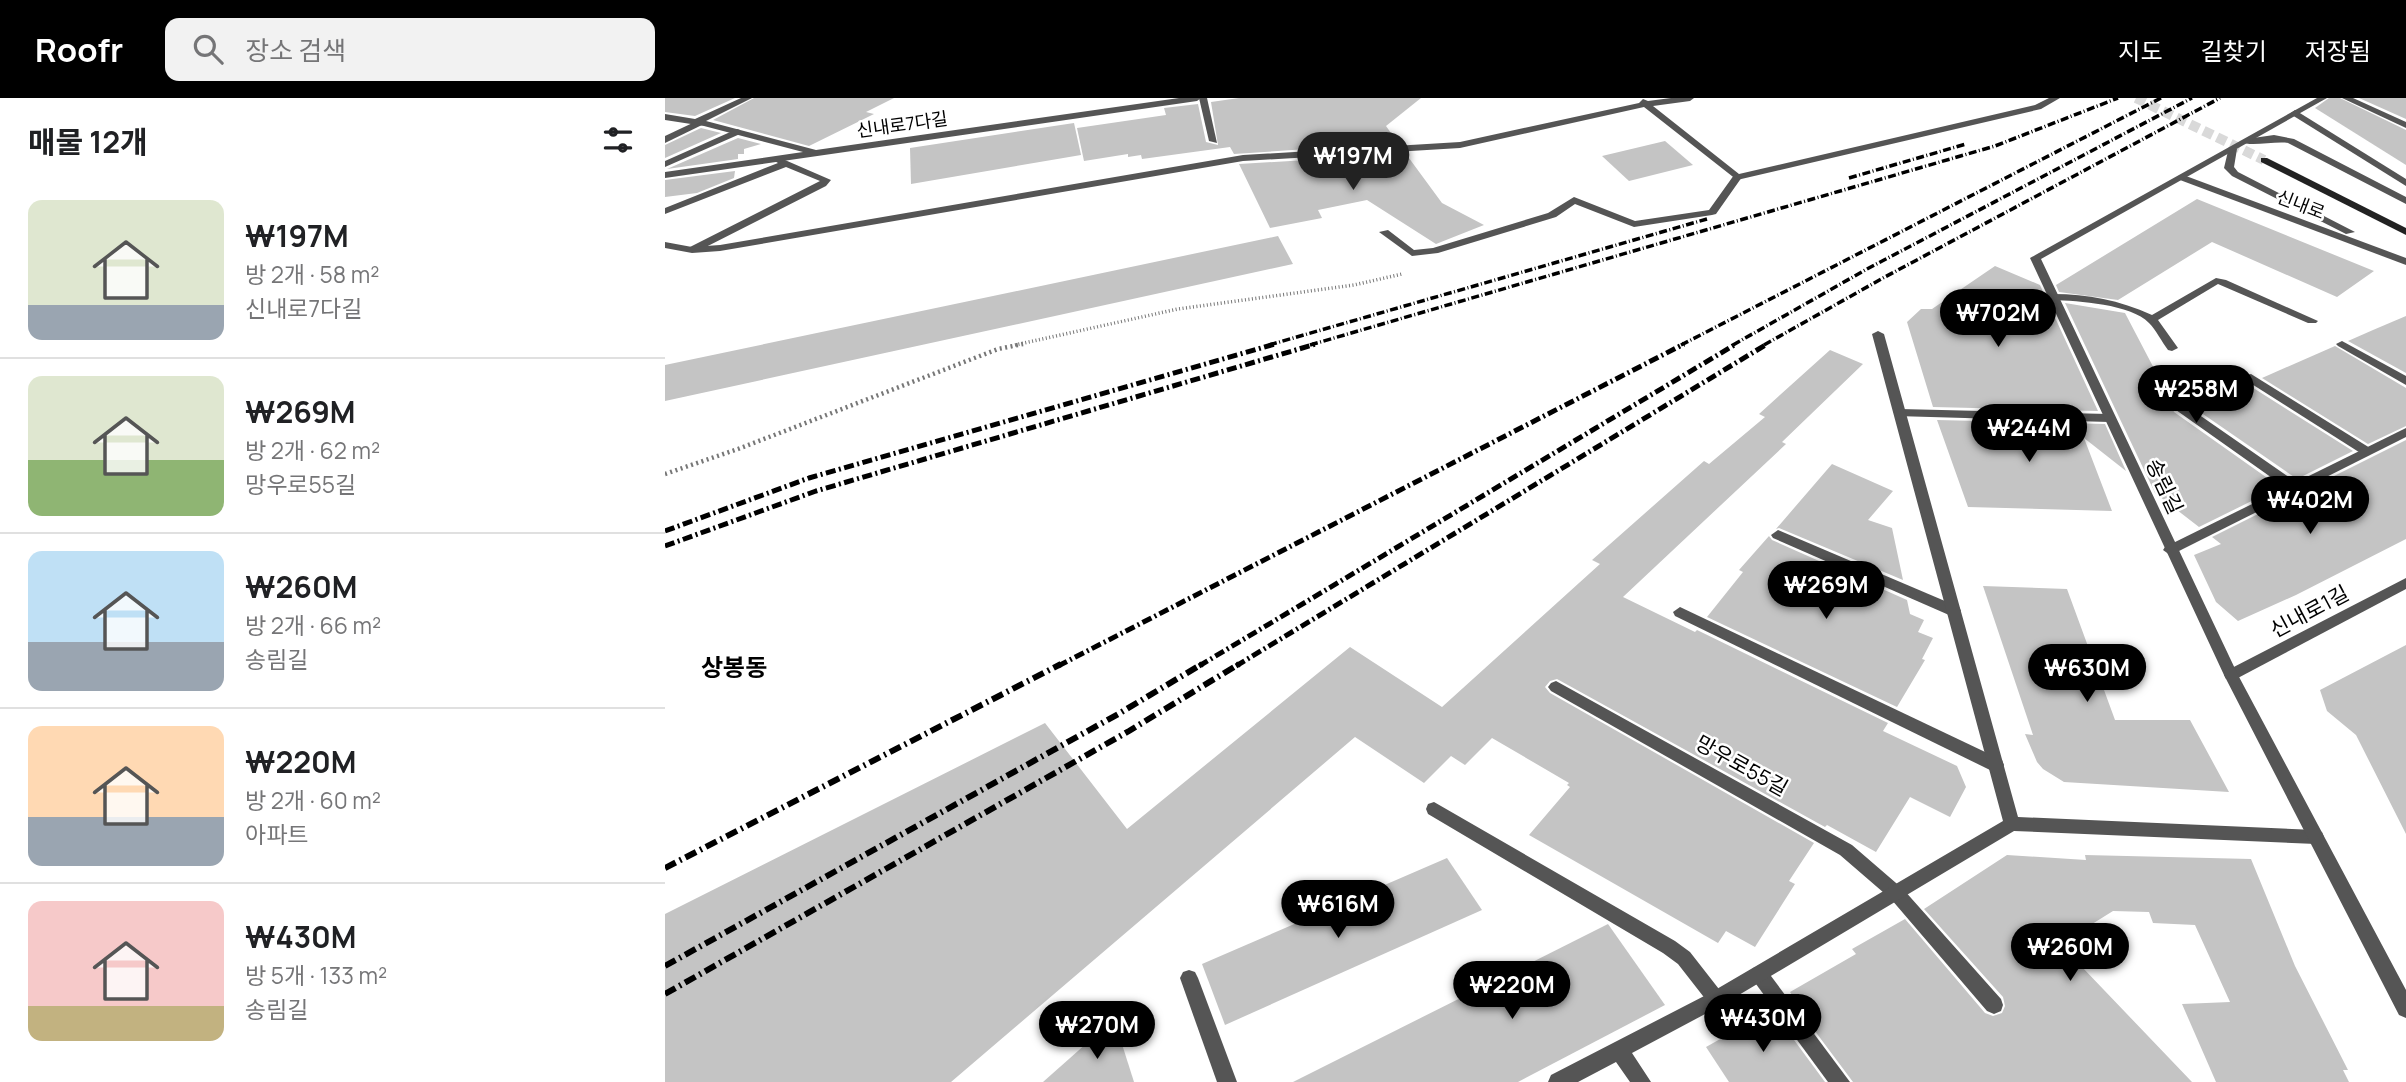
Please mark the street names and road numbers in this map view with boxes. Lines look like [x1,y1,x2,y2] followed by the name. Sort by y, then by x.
[855,106,949,142] street label: 신내로7다길
[2274,184,2328,224] street label: 신내로
[2140,454,2190,518] street label: 송림길
[2265,579,2353,643] street label: 신내로1길
[1691,728,1793,802] street label: 망우로55길

